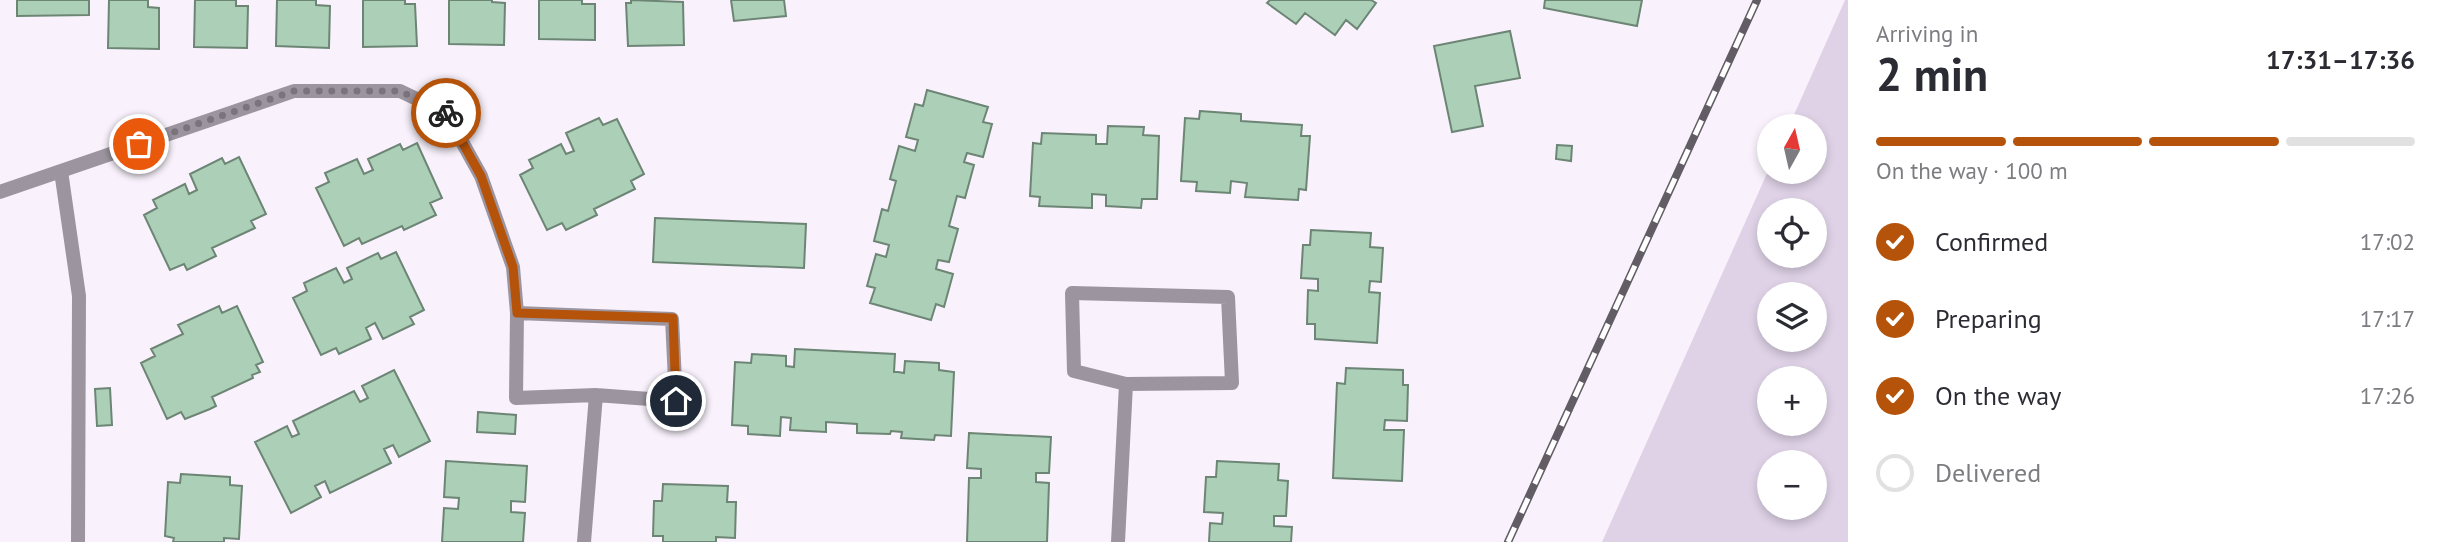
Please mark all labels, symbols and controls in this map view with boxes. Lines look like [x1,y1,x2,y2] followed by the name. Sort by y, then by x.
[1876,19,1978,48] text: Arriving in
[2266,43,2415,76] text: 17:31–17:36
[1876,44,1988,104] text: 2 min
[411,78,481,148] courier
[427,94,465,132] icon: bike
[109,114,169,174] pin
[1757,114,1827,184] north arrow
[1757,114,1827,520] map controls
[120,125,158,163] icon: bag
[1876,156,2068,185] text: On the way · 100 m
[1757,198,1827,268] button: locate
[1876,223,1914,261] icon: check
[1935,225,2048,258] text: Confirmed
[2360,227,2415,256] text: 17:02
[1757,282,1827,352] button: layers
[1876,300,1914,338] icon: check
[1935,302,2042,335] text: Preparing
[2360,304,2415,333] text: 17:17
[1757,366,1827,436] button: +
[646,371,706,431] pin
[1876,377,1914,415] icon: check
[1935,379,2061,412] text: On the way
[2360,381,2415,410] text: 17:26
[657,382,695,420] icon: home
[1757,450,1827,520] button: −
[1935,456,2041,489] text: Delivered

